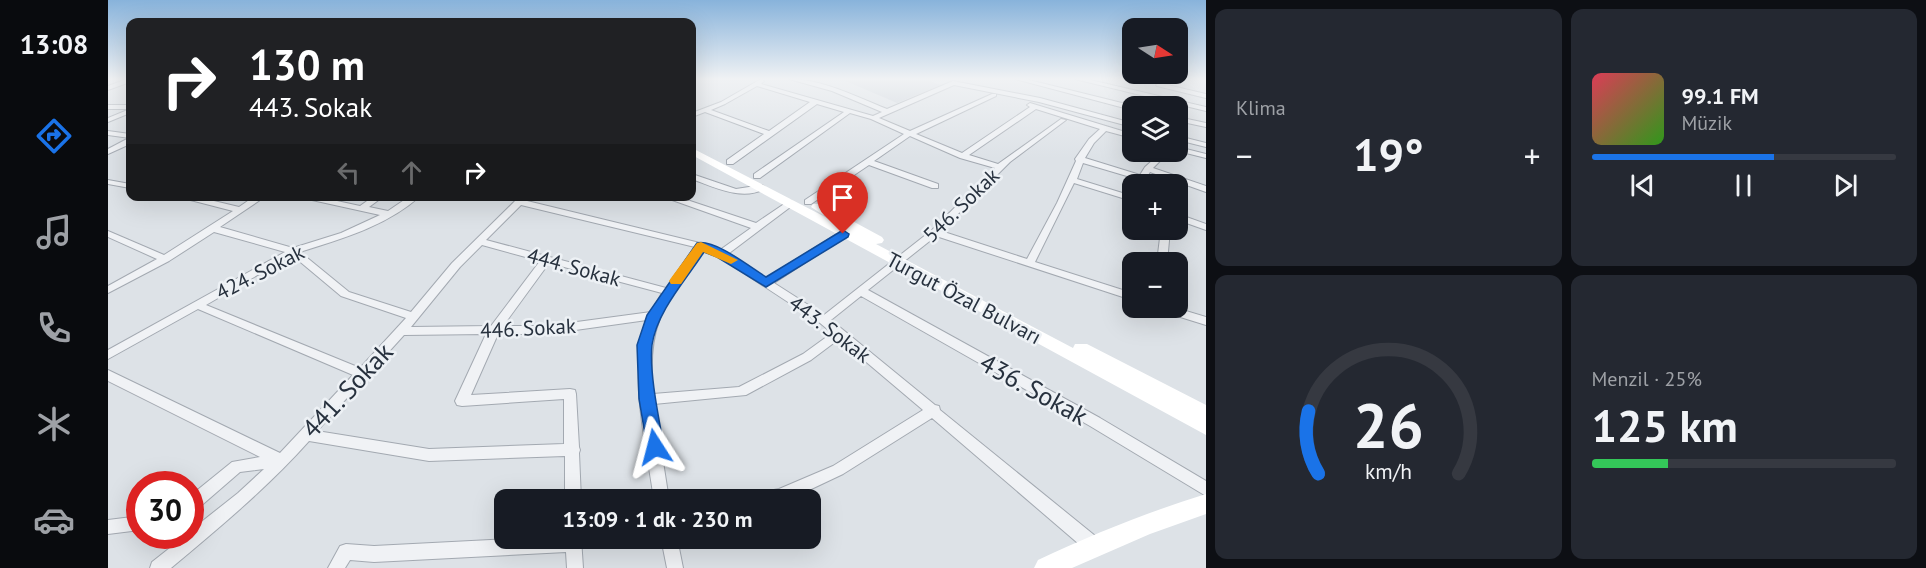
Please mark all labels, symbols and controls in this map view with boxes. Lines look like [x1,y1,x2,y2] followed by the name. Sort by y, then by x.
[1122,18,1188,84] north arrow
[1122,18,1188,318] map controls
[20,27,88,61] text: 13:08
[249,37,365,92] text: 130 m
[150,42,228,120] icon: right
[1682,82,1759,110] text: 99.1 FM
[249,90,372,124] text: 443. Sokak
[1236,95,1286,121] text: Klima
[1122,96,1188,162] button: layers
[1682,110,1732,136] text: Müzik
[33,115,75,157] icon: directions
[1353,125,1424,183] text: 19°
[1236,134,1253,177] text: −
[1524,134,1540,177] text: +
[332,156,365,189] icon: left
[395,156,428,189] icon: ahead
[458,156,491,189] icon: right
[917,162,1005,248] street label: 546. Sokak
[1626,169,1659,202] icon: previous
[1727,169,1760,202] icon: pause
[1829,169,1862,202] icon: next
[817,172,868,234] pin
[1122,174,1188,240] button: +
[826,181,859,214] icon: arrive
[33,211,75,253] icon: music
[211,238,309,306] street label: 424. Sokak
[524,242,624,292] street label: 444. Sokak
[882,246,1046,350] street label: Turgut Özal Bulvarı
[1122,252,1188,318] button: −
[784,289,876,369] street label: 443. Sokak
[33,307,75,349] icon: phone
[479,312,577,344] street label: 446. Sokak
[295,335,400,445] street label: 441. Sokak
[974,346,1094,432] street label: 436. Sokak
[1592,366,1702,392] text: Menzil · 25%
[1353,384,1424,465] text: 26
[1592,396,1738,454] text: 125 km
[33,403,75,445] icon: climate
[623,415,687,479] position arrow
[1365,457,1412,485] text: km/h
[126,471,204,549] speed limit sign: 30
[33,499,75,541] icon: car
[563,505,752,533] text: 13:09 · 1 dk · 230 m

